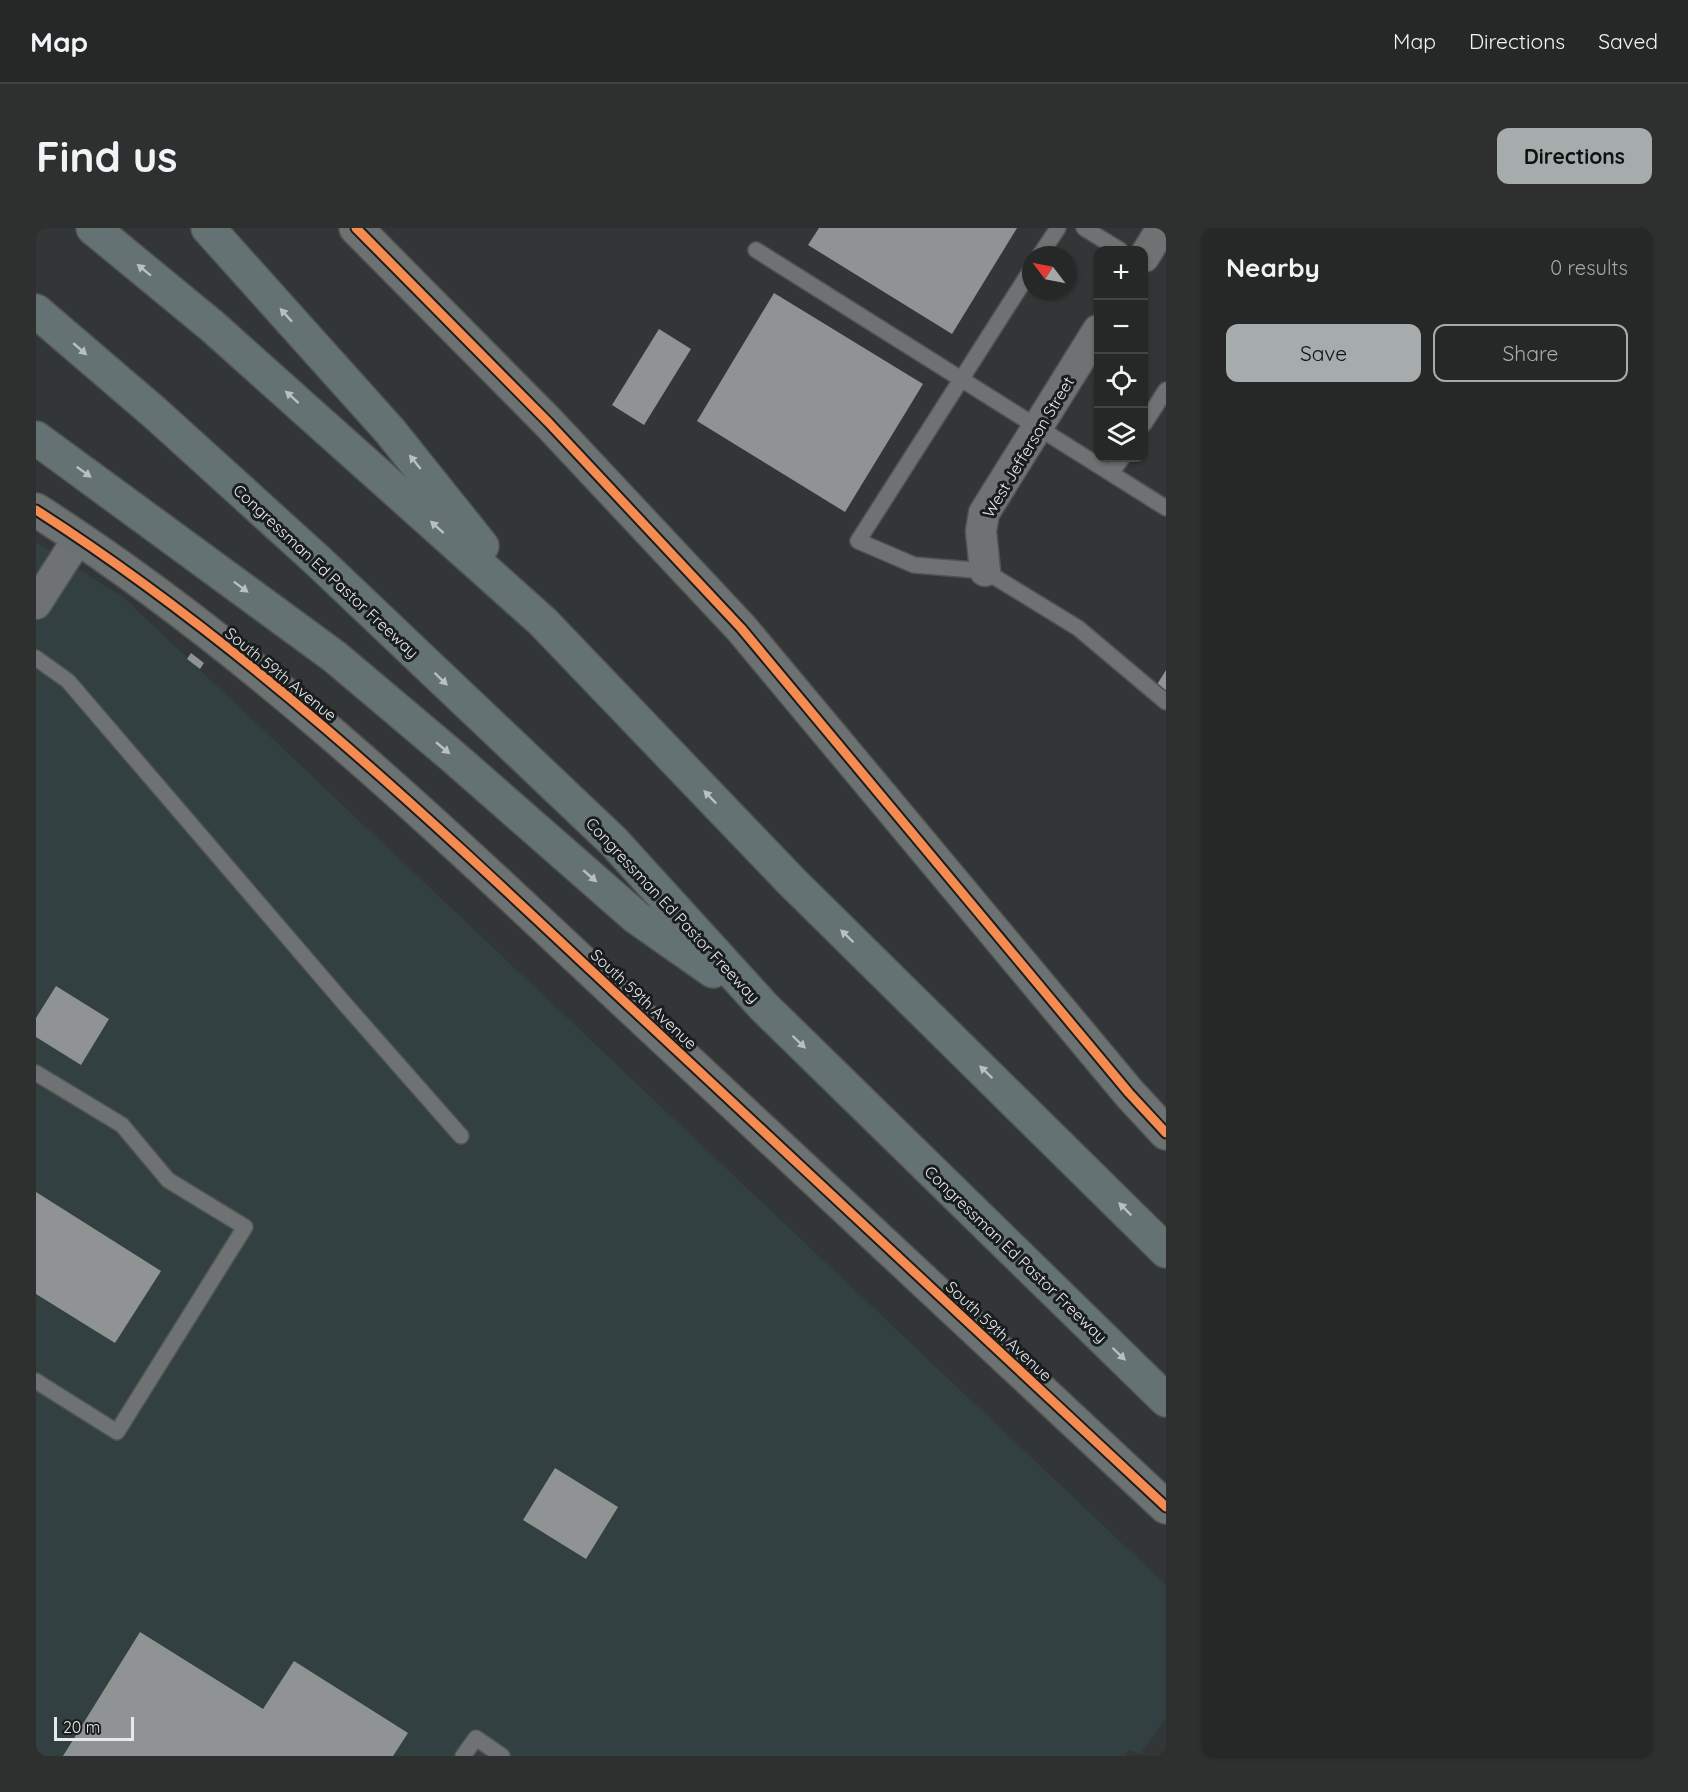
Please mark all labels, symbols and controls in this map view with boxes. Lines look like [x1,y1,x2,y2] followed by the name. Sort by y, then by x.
[30,24,88,59] text: Map
[1393,28,1436,54] text: Map
[1469,28,1565,54] text: Directions
[1598,28,1658,54] text: Saved
[1497,128,1652,184] button: Directions
[36,130,178,183] text: Find us
[1022,246,1076,300] north arrow
[1094,246,1148,462] map controls
[1094,246,1148,300] button: +
[1226,251,1320,284] text: Nearby
[1550,255,1628,280] text: 0 results
[137,264,152,277] one-way arrow
[1094,300,1148,354] button: −
[279,308,293,323] one-way arrow
[1226,324,1421,382] button: Save
[1433,324,1628,382] button: Share
[72,342,87,355] one-way arrow
[1094,354,1148,408] button: locate
[978,373,1078,521] street label: West Jefferson Street
[285,391,300,404] one-way arrow
[1094,408,1148,462] button: layers
[408,454,421,470] one-way arrow
[75,466,91,478] one-way arrow
[229,480,423,662] street label: Congressman Ed Pastor Freeway
[430,521,445,534] one-way arrow
[233,581,248,593] one-way arrow
[221,623,341,725] street label: South 59th Avenue
[433,672,448,685] one-way arrow
[435,741,451,754] one-way arrow
[703,789,717,804] one-way arrow
[582,813,764,1007] street label: Congressman Ed Pastor Freeway
[582,869,597,883] one-way arrow
[840,929,854,943] one-way arrow
[587,945,701,1053] street label: South 59th Avenue
[792,1034,806,1048] one-way arrow
[979,1065,994,1079] one-way arrow
[921,1161,1111,1347] street label: Congressman Ed Pastor Freeway
[1118,1203,1132,1217] one-way arrow
[942,1277,1056,1385] street label: South 59th Avenue
[1111,1347,1125,1361] one-way arrow
[54,1714,134,1742] scale bar
[63,1717,100,1737] text: 20 m

